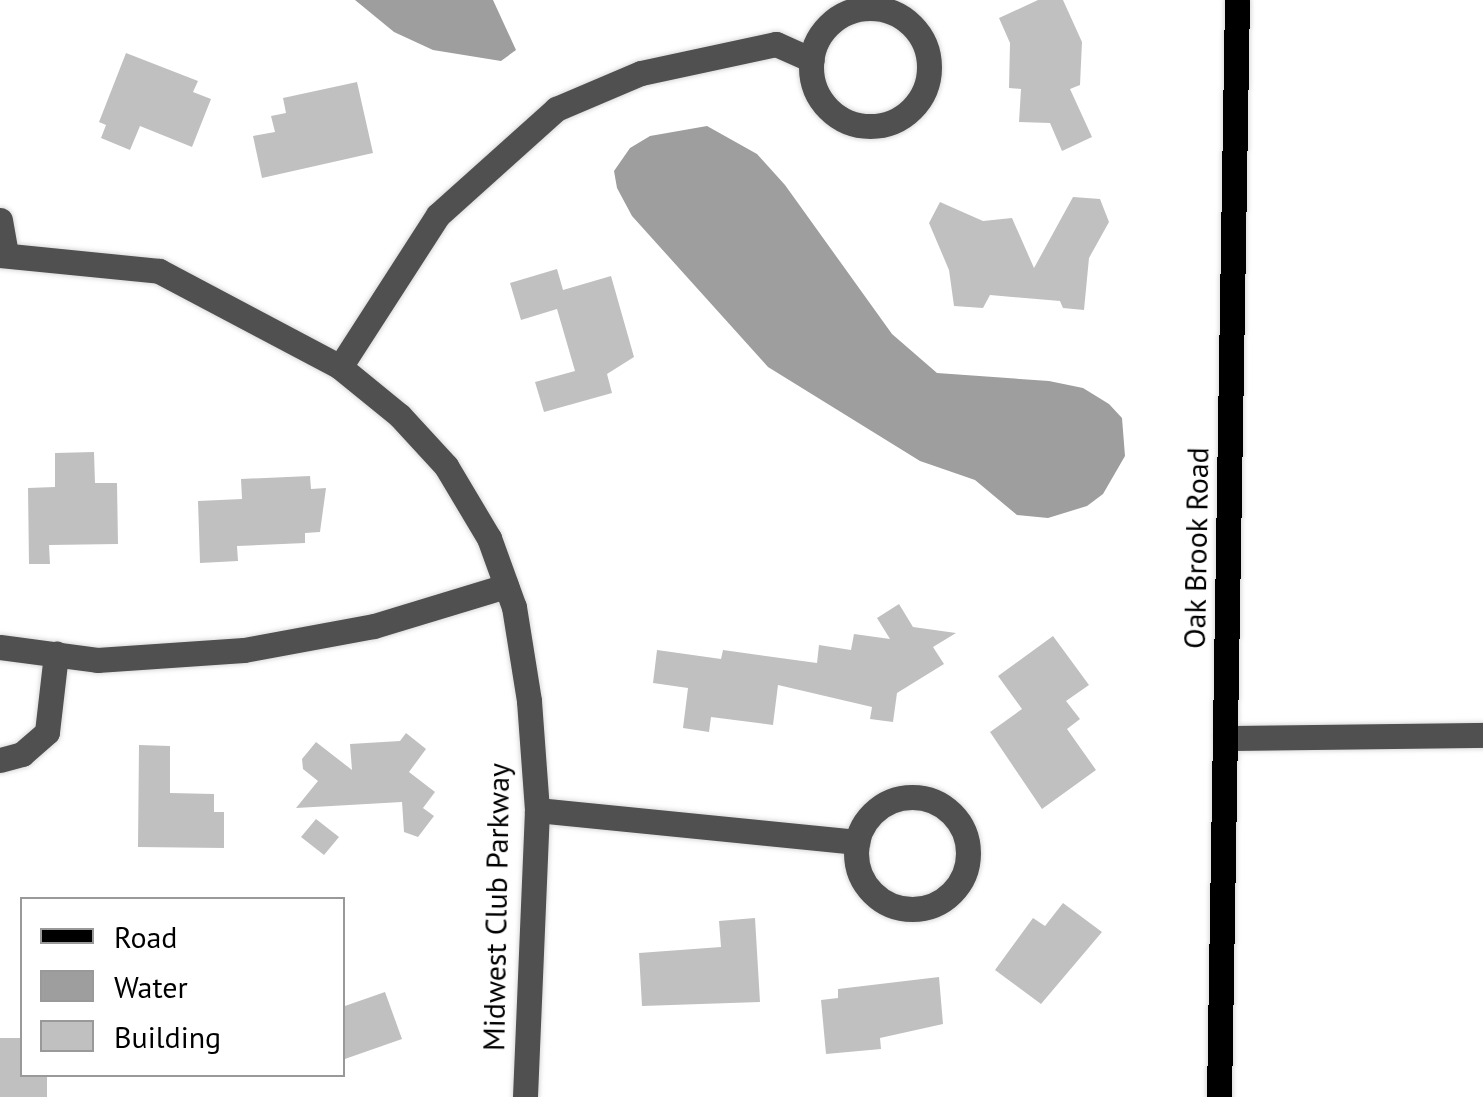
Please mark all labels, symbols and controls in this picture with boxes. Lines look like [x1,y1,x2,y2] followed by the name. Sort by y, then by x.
[1176,446,1216,650] street label: Oak Brook Road
[475,763,517,1051] street label: Midwest Club Parkway
[20,897,345,1077] legend
[114,917,178,956] text: Road
[114,967,188,1006] text: Water
[114,1017,221,1056] text: Building

